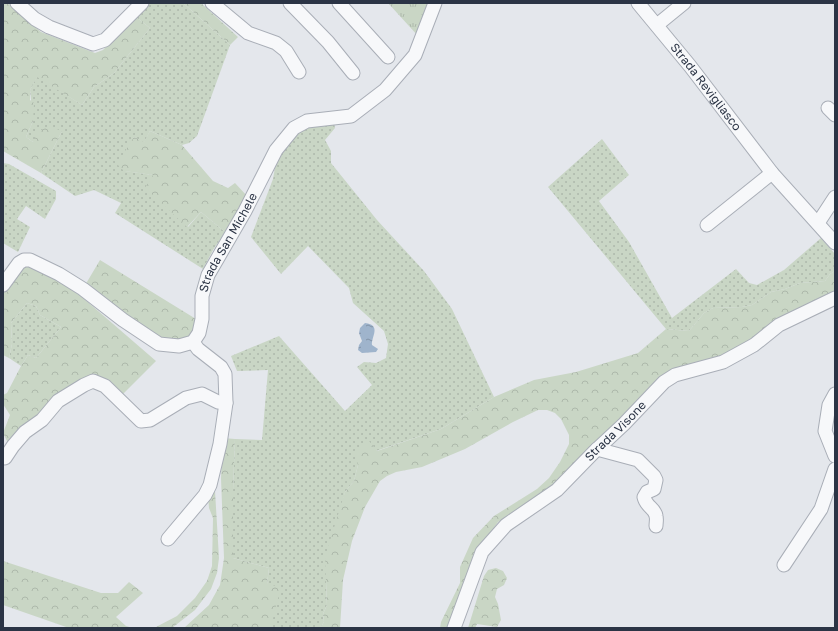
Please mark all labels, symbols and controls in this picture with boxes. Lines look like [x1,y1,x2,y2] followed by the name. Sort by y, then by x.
[667,40,745,134] street label: Strada Revigliasco
[196,190,260,294] street label: Strada San Michele
[581,397,649,464] street label: Strada Visone

